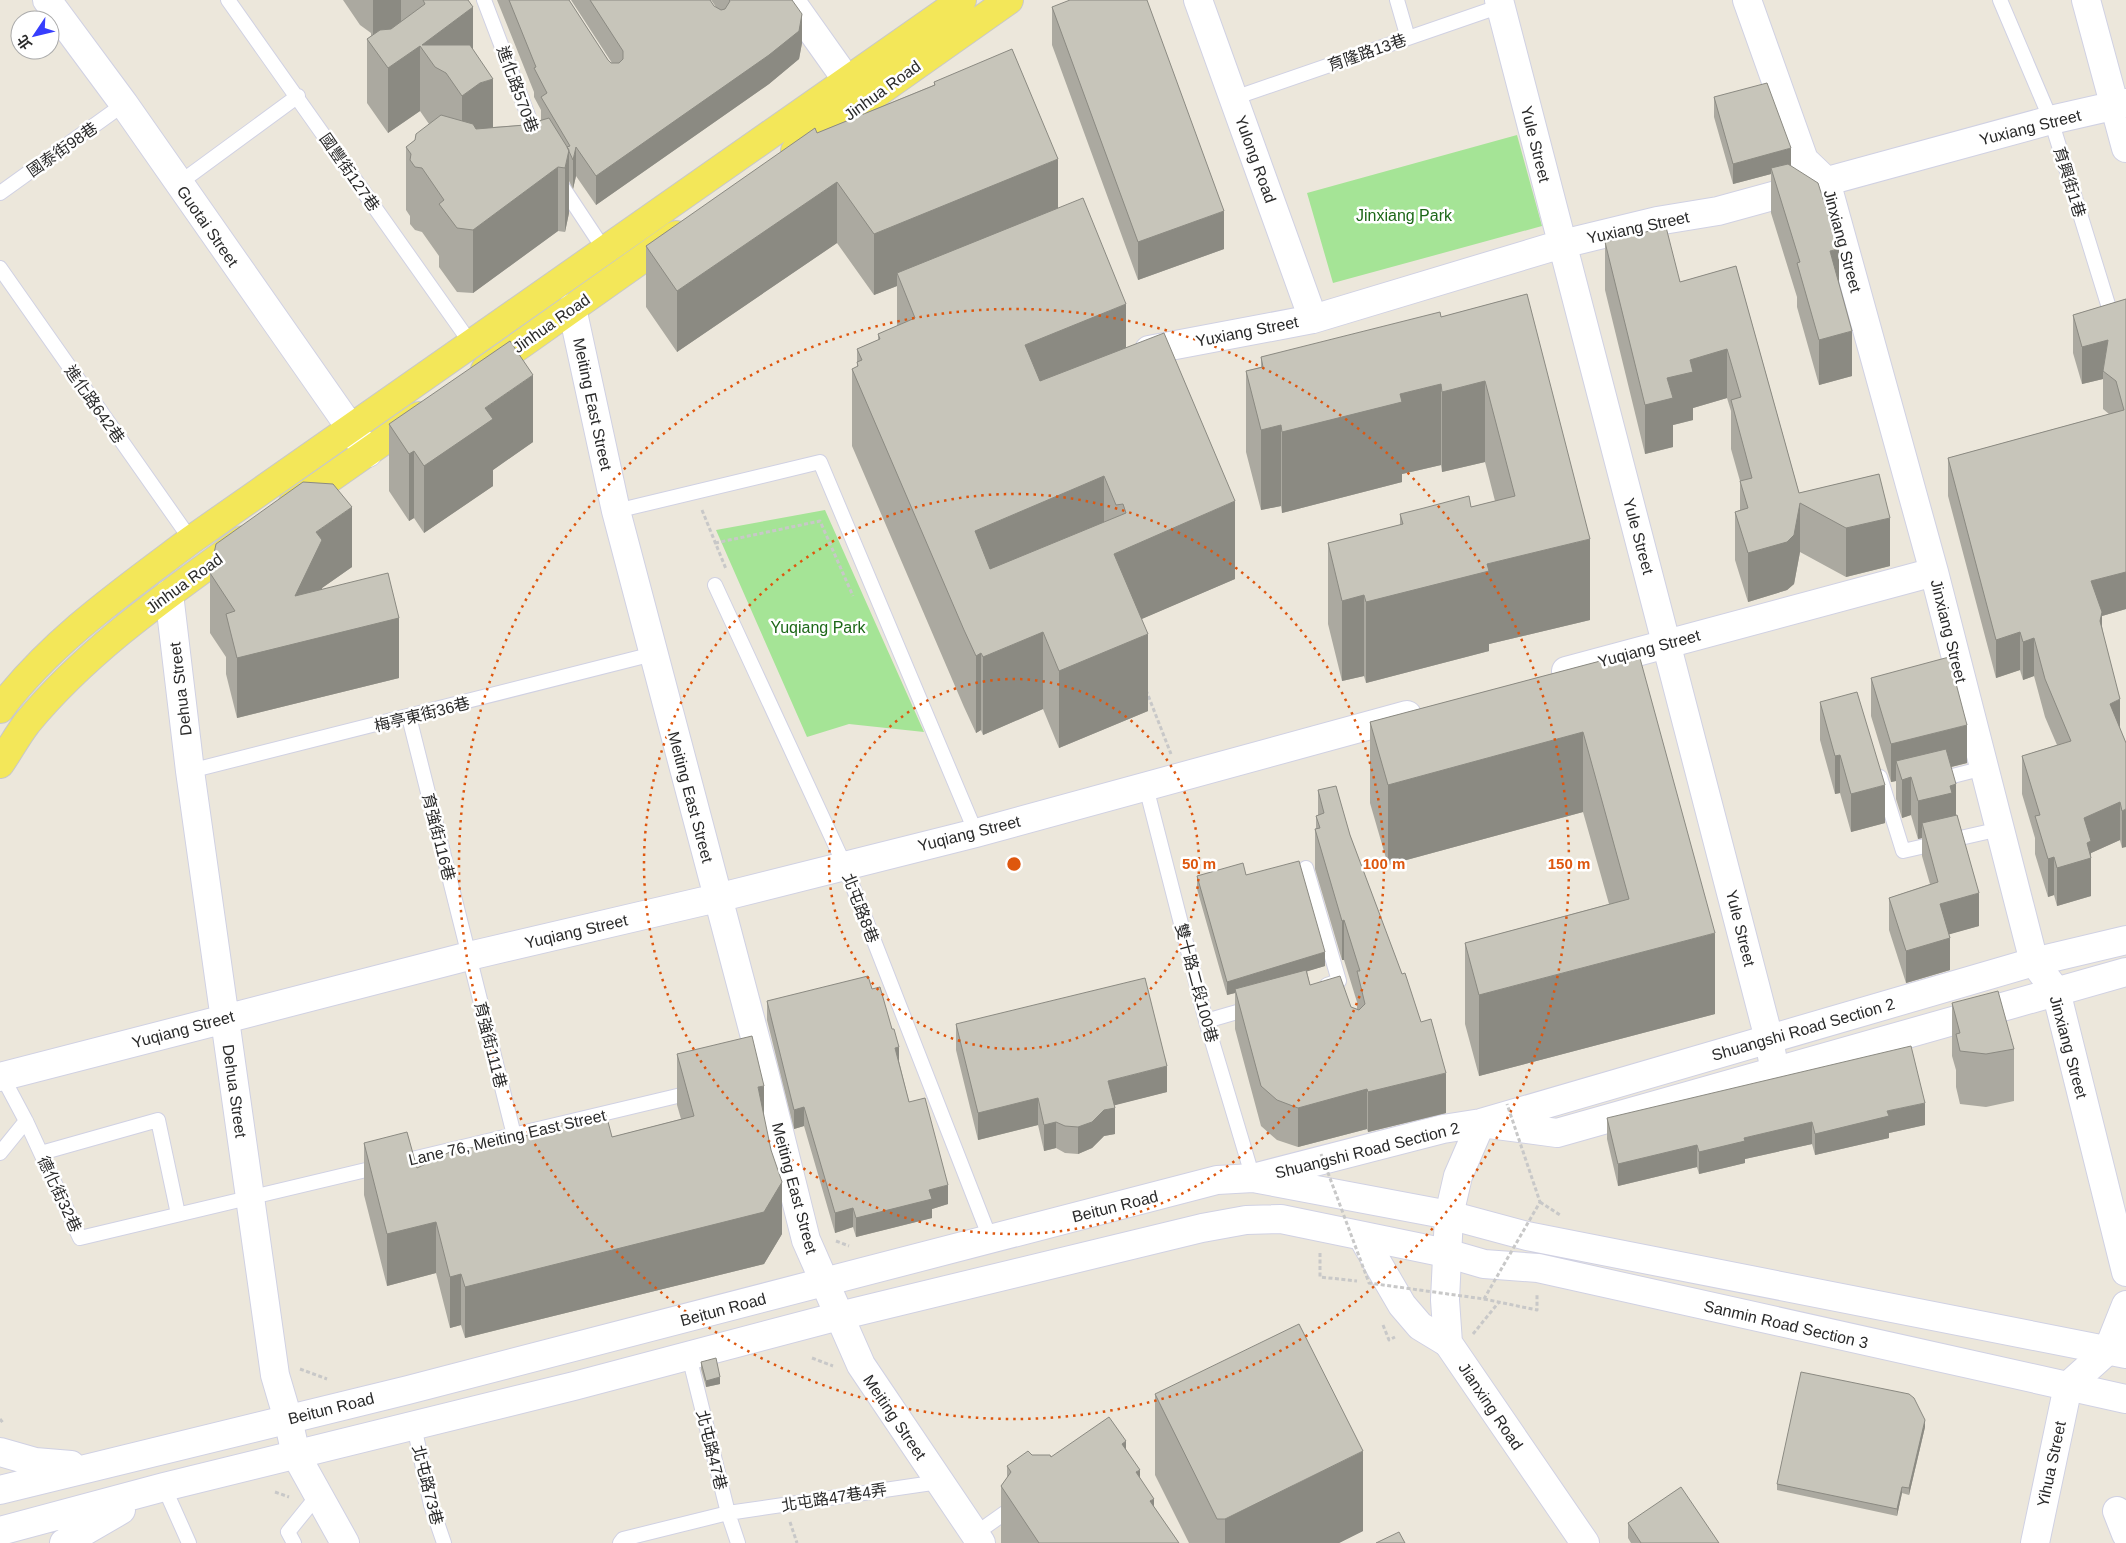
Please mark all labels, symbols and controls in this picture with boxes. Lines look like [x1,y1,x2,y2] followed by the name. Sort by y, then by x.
[10,10,60,60] north arrow
[1326,31,1409,74] street label: 育隆路13巷
[14,32,35,53] text: 北
[494,44,541,135] street label: 進化路570巷
[841,57,924,124] street label: Jinhua Road
[1518,104,1553,185] street label: Yule Street
[1978,107,2083,148] street label: Yuxiang Street
[1232,113,1279,205] street label: Yulong Road
[24,119,101,180] street label: 國泰街98巷
[317,130,383,214] street label: 國豐街127巷
[2051,145,2088,219] street label: 育興街1巷
[174,183,242,270] street label: Guotai Street
[1821,188,1865,295] street label: Jinxiang Street
[1356,207,1453,224] park label: Jinxiang Park
[1585,208,1691,247] street label: Yuxiang Street
[510,291,593,356] street label: Jinhua Road
[1194,313,1300,350] street label: Yuxiang Street
[570,336,615,473] street label: Meiting East Street
[62,362,128,446] street label: 進化路642巷
[1620,496,1657,577] street label: Yule Street
[143,550,226,617] street label: Jinhua Road
[1927,578,1970,685] street label: Jinxiang Street
[770,619,867,636] park label: Yuqiang Park
[1596,627,1703,670] street label: Yuqiang Street
[166,641,195,737] street label: Dehua Street
[373,694,472,735] street label: 梅亭東街36巷
[665,730,716,865] street label: Meiting East Street
[419,792,458,883] street label: 育強街116巷
[916,812,1023,854] street label: Yuqiang Street
[1005,855,1023,873] centre of rings
[1182,855,1216,872] text: 50 m
[1363,855,1405,872] text: 100 m
[1548,855,1590,872] text: 150 m
[840,871,882,945] street label: 北屯路8巷
[1723,888,1758,969] street label: Yule Street
[523,911,630,952] street label: Yuqiang Street
[1172,922,1221,1045] street label: 雙十路二段100巷
[2047,994,2091,1101] street label: Jinxiang Street
[1710,995,1897,1064] street label: Shuangshi Road Section 2
[472,1000,509,1090] street label: 育強街111巷
[130,1008,237,1051] street label: Yuqiang Street
[220,1043,250,1139] street label: Dehua Street
[407,1106,608,1168] street label: Lane 76, Meiting East Street
[1273,1119,1461,1182] street label: Shuangshi Road Section 2
[769,1121,820,1256] street label: Meiting East Street
[35,1154,85,1235] street label: 德化街32巷
[1070,1188,1160,1225] street label: Beitun Road
[678,1290,768,1329] street label: Beitun Road
[1702,1297,1870,1352] street label: Sanmin Road Section 3
[1455,1359,1526,1453] street label: Jianxing Road
[860,1372,930,1463] street label: Meiting Street
[286,1390,376,1427] street label: Beitun Road
[693,1408,730,1492] street label: 北屯路47巷
[2034,1419,2069,1509] street label: Yihua Street
[409,1443,446,1527] street label: 北屯路73巷
[780,1481,888,1514] street label: 北屯路47巷4弄

